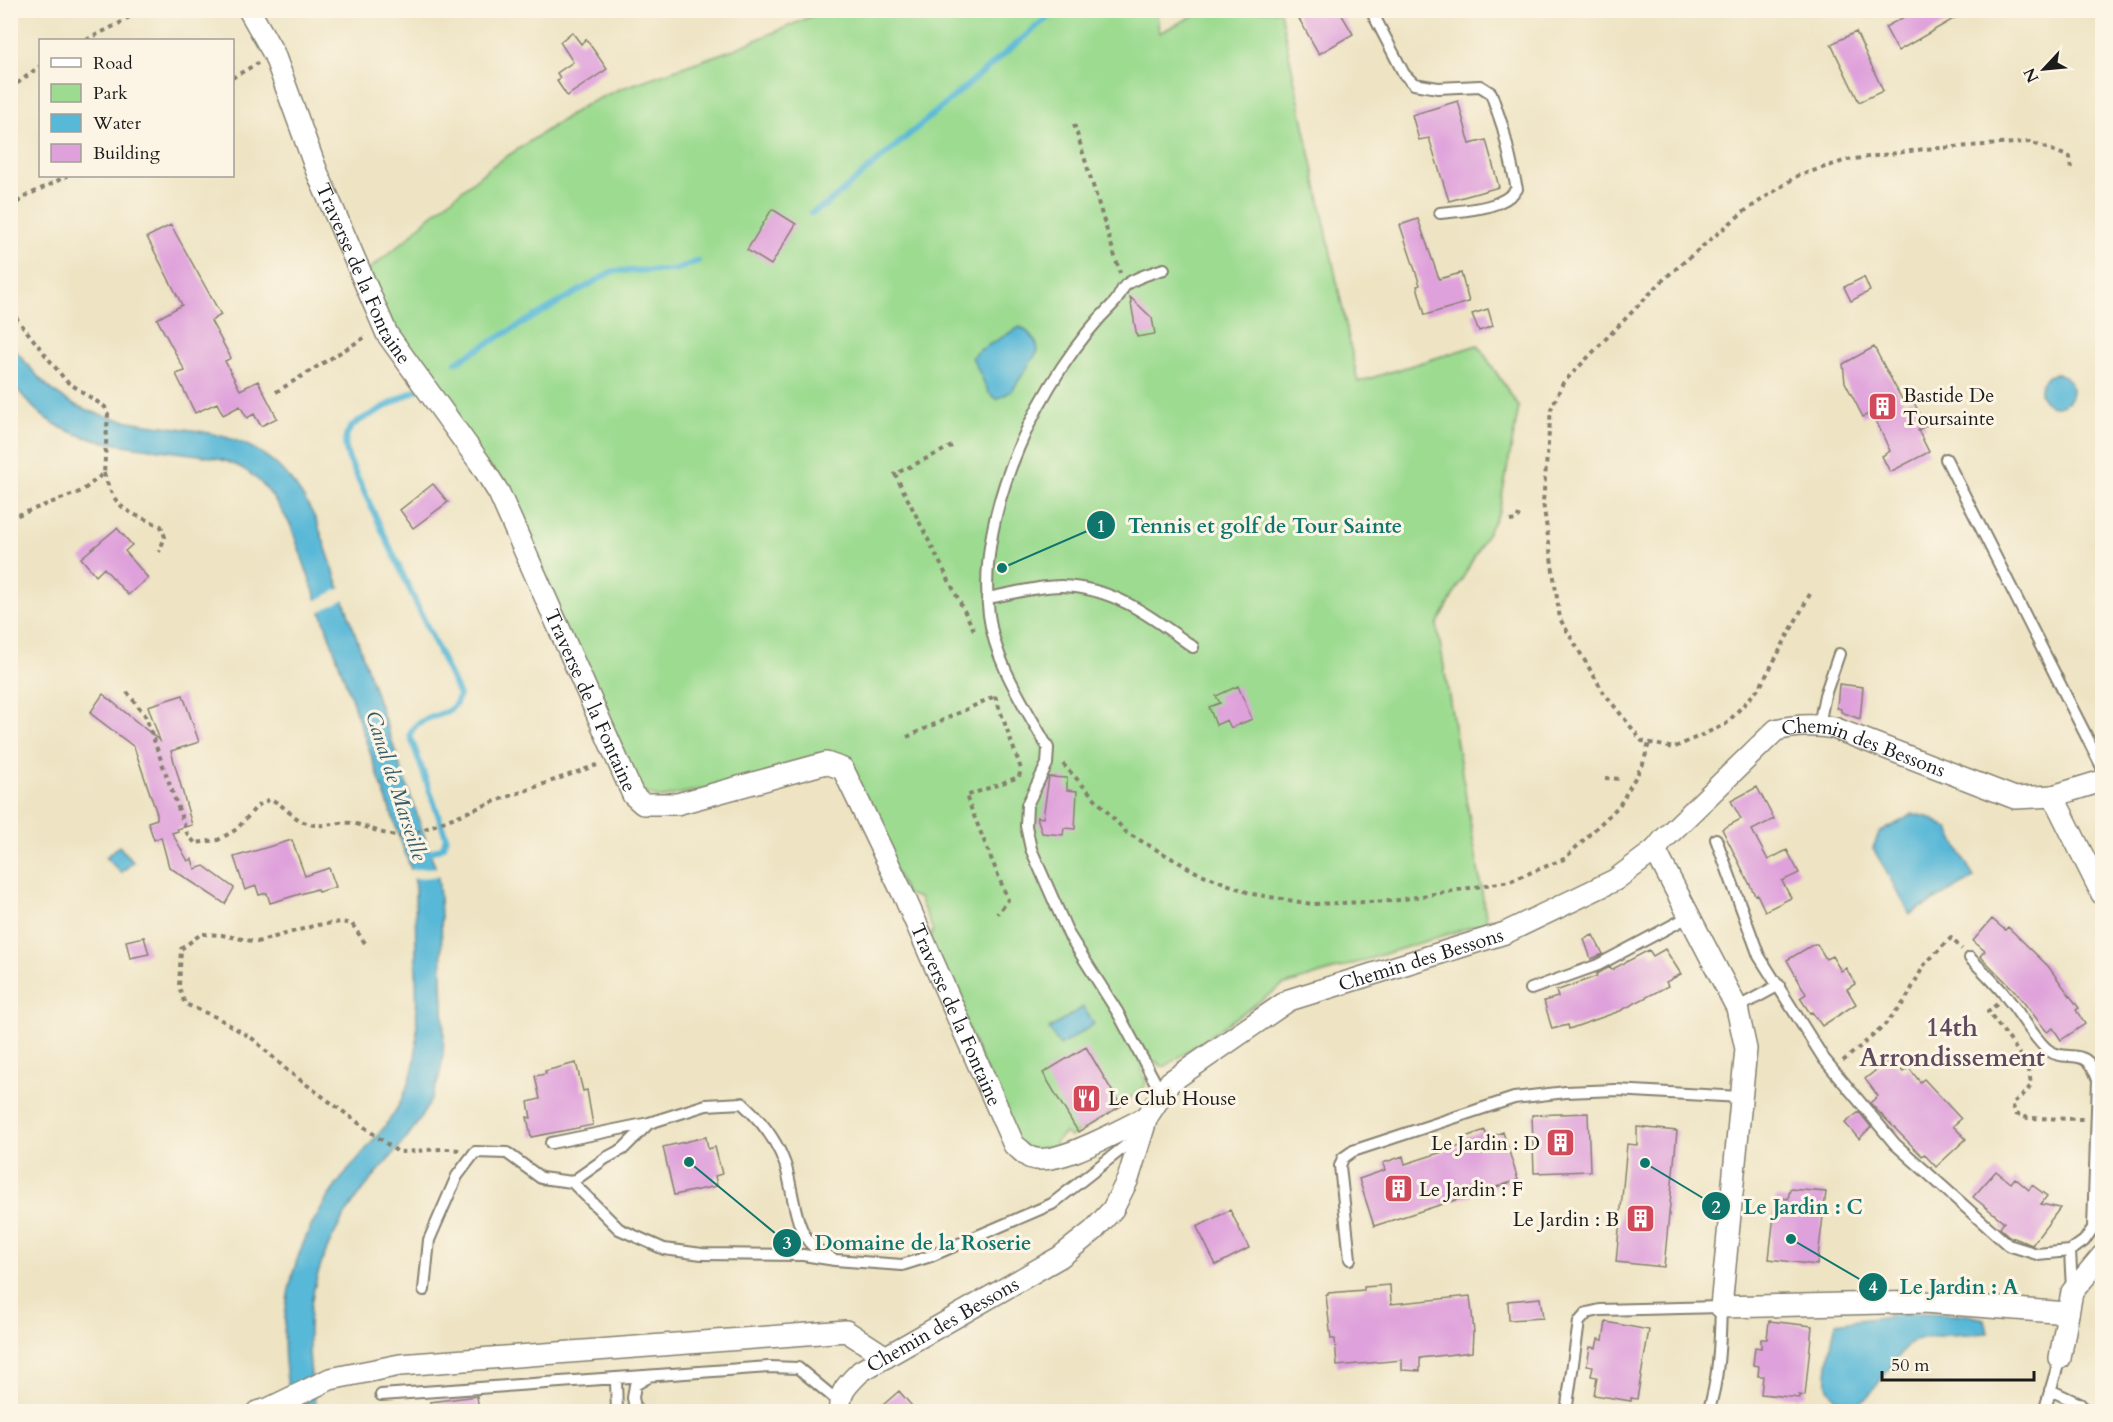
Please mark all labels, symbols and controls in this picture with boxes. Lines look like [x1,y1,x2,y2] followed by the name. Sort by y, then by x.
[39,39,234,177] legend
[2014,39,2074,99] north arrow
[93,51,133,76] text: Road
[2018,64,2044,86] text: N
[93,81,128,106] text: Park
[92,111,142,136] text: Water
[93,141,161,166] text: Building
[310,179,418,369] street label: Traverse de la Fontaine
[1903,382,1994,432] place label: Bastide De Toursainte
[1866,391,1898,423] building icon: Bastide De Toursainte
[1086,506,1414,545] callout: Tennis et golf de Tour Sainte
[1128,512,1402,541] text: Tennis et golf de Tour Sainte
[1096,514,1106,539] text: 1
[539,605,643,796] street label: Traverse de la Fontaine
[358,707,434,865] water label: Canal de Marseille
[1779,712,1949,783] street label: Chemin des Bessons
[904,919,1009,1110] street label: Traverse de la Fontaine
[1335,921,1507,997] street label: Chemin des Bessons
[1859,1010,2045,1075] district label: 14th Arrondissement
[1071,1082,1103,1114] restaurant icon: Le Club House
[1108,1085,1236,1112] place label: Le Club House
[1545,1127,1577,1159] building icon: Le Jardin : D
[1431,1130,1540,1157] place label: Le Jardin : D
[1382,1173,1414,1205] building icon: Le Jardin : F
[1419,1176,1523,1203] place label: Le Jardin : F
[1701,1187,1875,1226] callout: Le Jardin : C
[1743,1193,1863,1222] text: Le Jardin : C
[1711,1195,1721,1220] text: 2
[1624,1203,1656,1235] building icon: Le Jardin : B
[1513,1206,1619,1233] place label: Le Jardin : B
[772,1223,1043,1262] callout: Domaine de la Roserie
[815,1229,1031,1258] text: Domaine de la Roserie
[782,1231,792,1256] text: 3
[1858,1268,2031,1307] callout: Le Jardin : A
[861,1270,1024,1379] street label: Chemin des Bessons
[1900,1273,2019,1302] text: Le Jardin : A
[1868,1275,1878,1300] text: 4
[1882,1344,2034,1382] scale bar
[1891,1353,1930,1378] text: 50 m

